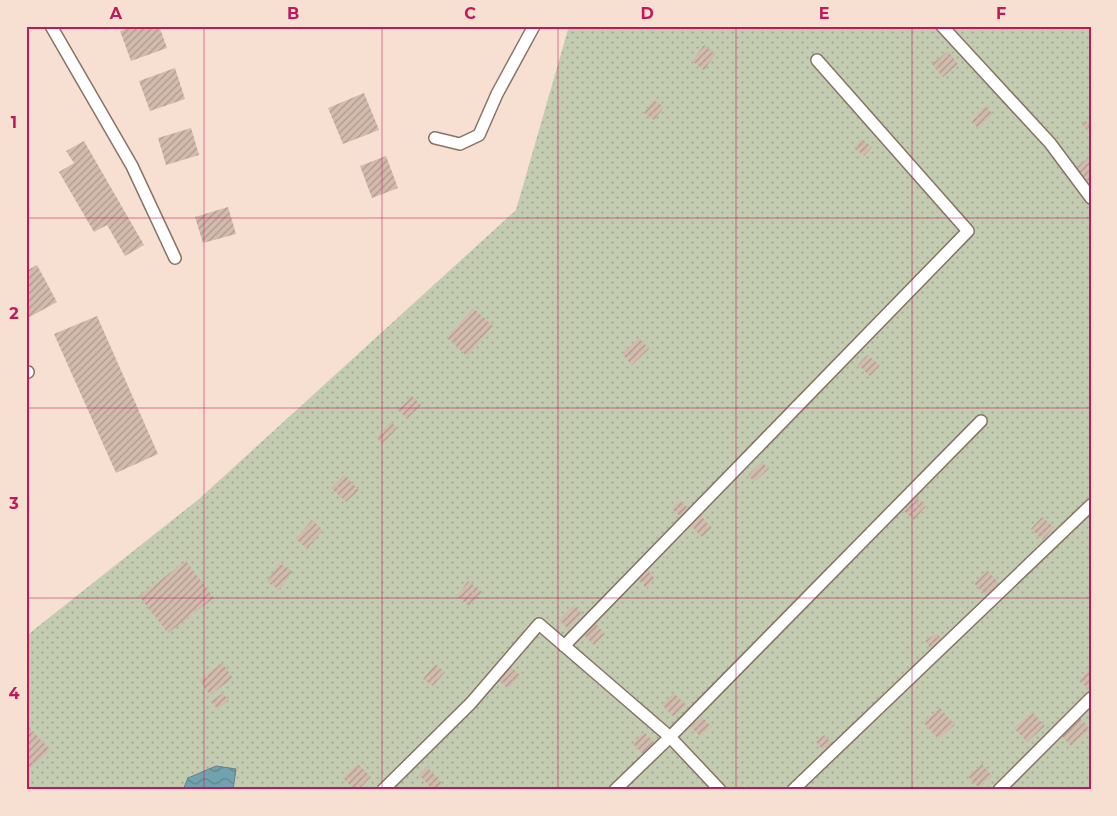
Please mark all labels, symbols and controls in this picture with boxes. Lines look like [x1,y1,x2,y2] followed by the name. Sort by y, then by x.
[109,4,123,23] text: A
[287,4,299,23] text: B
[464,4,476,23] text: C
[640,4,654,23] text: D
[819,4,829,23] text: E
[996,4,1006,23] text: F
[11,113,17,132] text: 1
[9,304,19,323] text: 2
[8,494,19,513] text: 3
[8,684,20,703] text: 4

